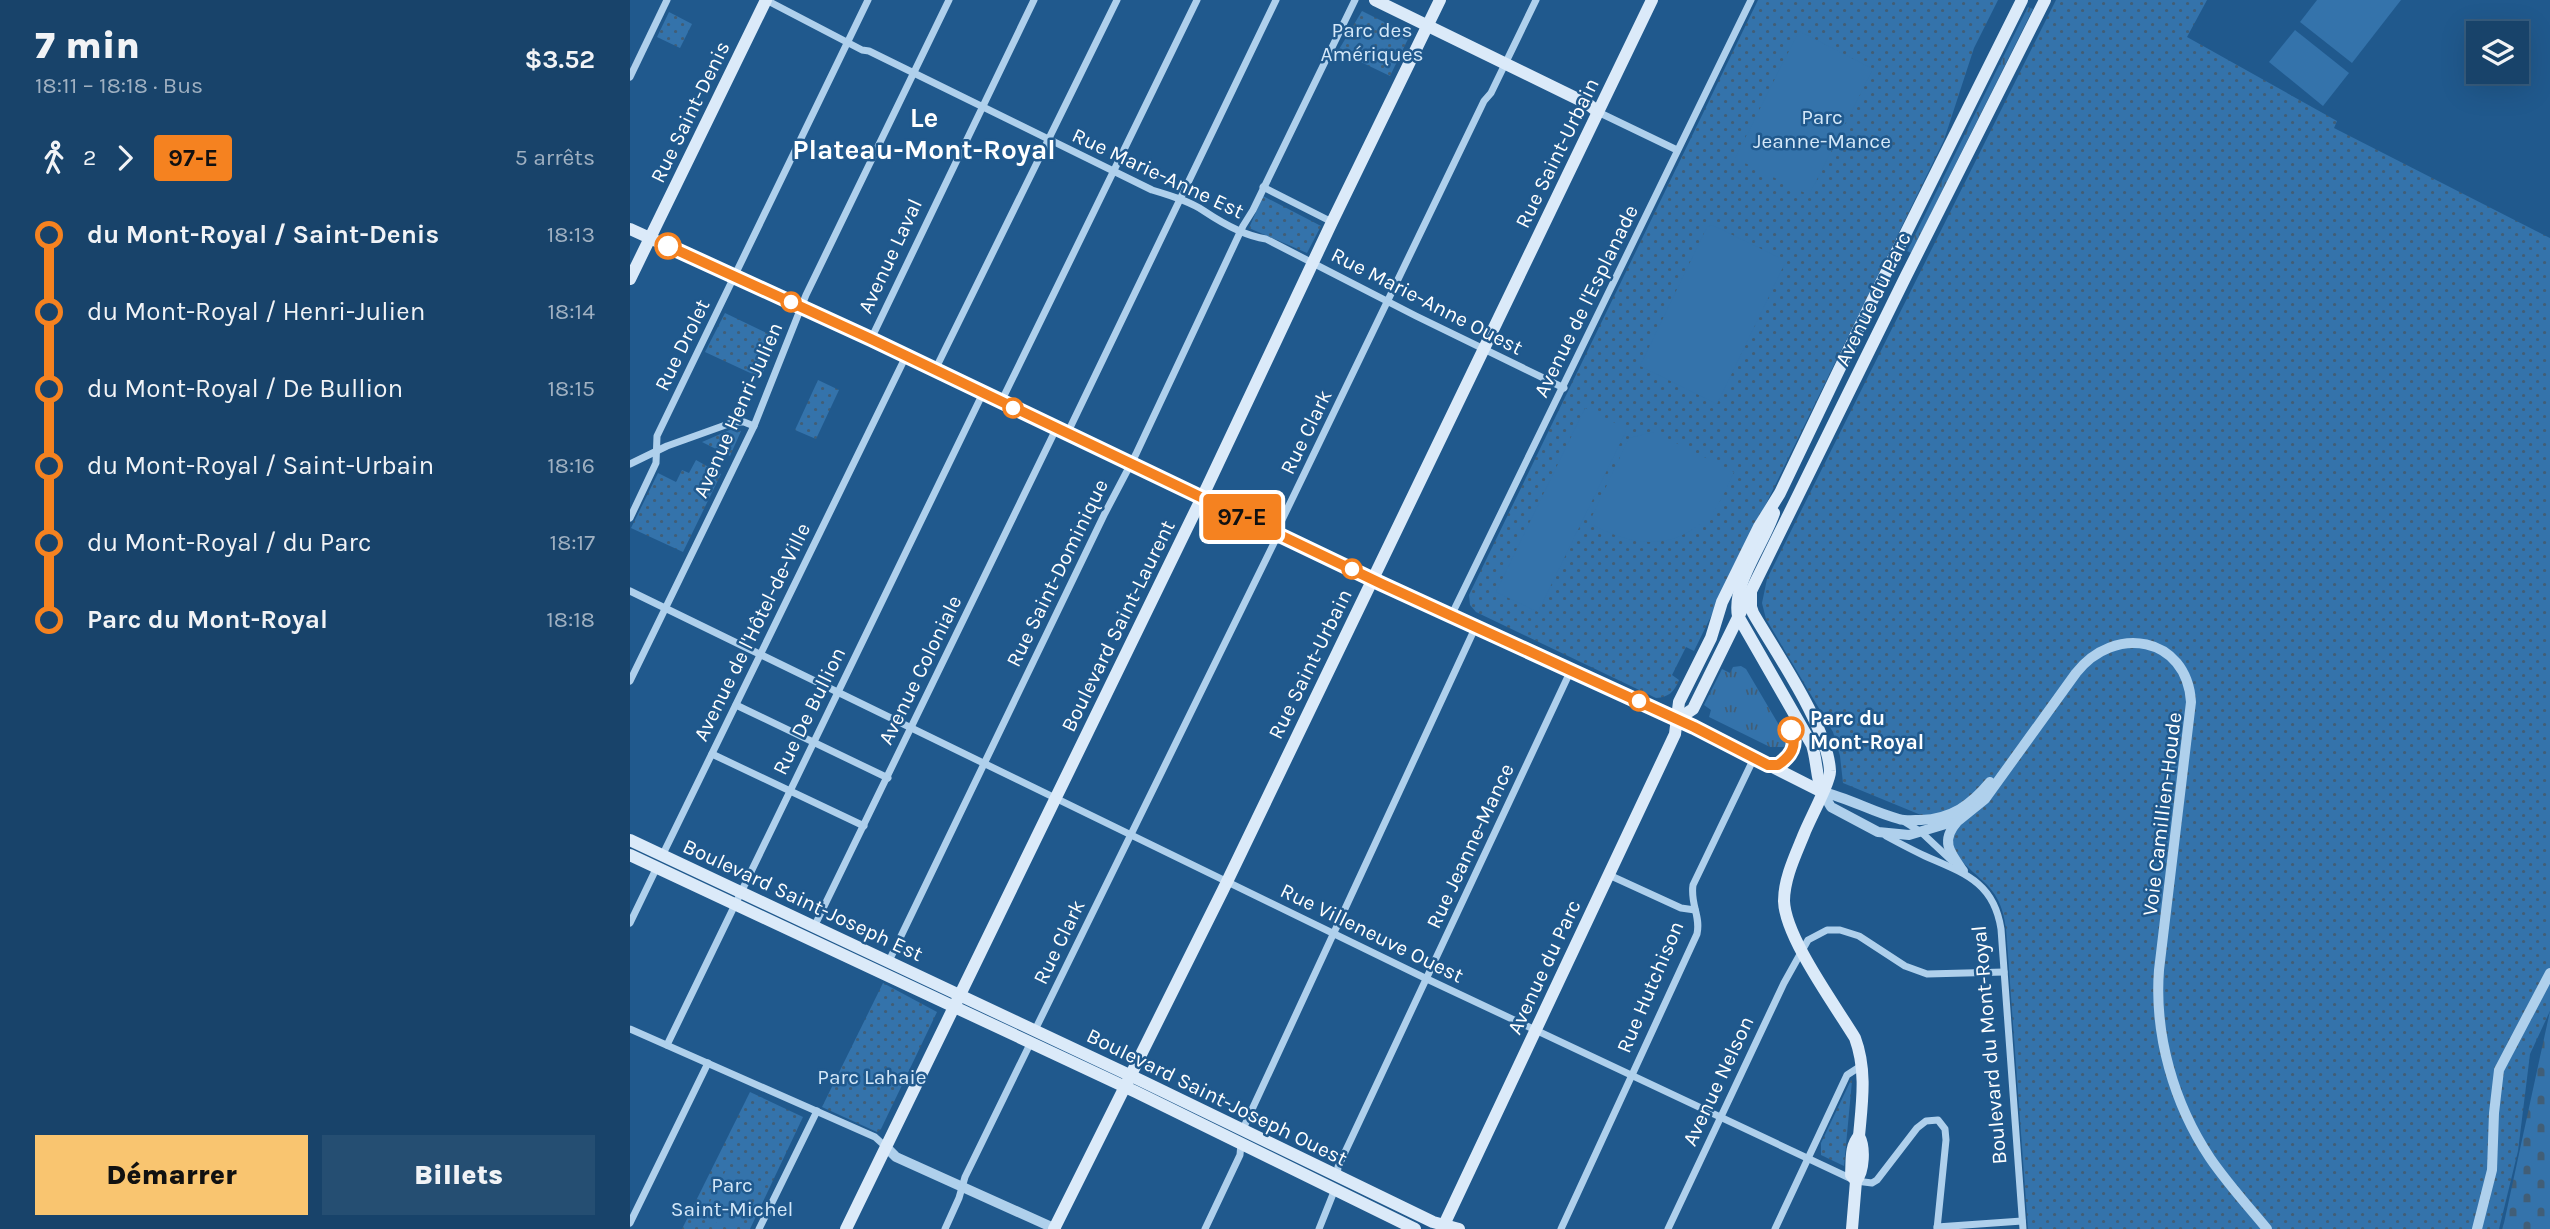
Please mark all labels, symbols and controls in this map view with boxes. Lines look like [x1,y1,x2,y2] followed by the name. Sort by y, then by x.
[1320,18,1424,66] park label: Parc des Amériques
[2466,21,2529,84] map controls
[2466,21,2529,84] button: layers
[35,23,140,68] text: 7 min
[645,37,735,187] street label: Rue Saint-Denis
[524,44,595,75] text: $3.52
[35,72,203,99] text: 18:11 – 18:18 · Bus
[1510,74,1604,232] street label: Rue Saint-Urbain
[792,101,1056,166] district label: Le Plateau-Mont-Royal
[1753,105,1891,153] park label: Parc Jeanne-Mance
[1068,123,1248,223] street label: Rue Marie-Anne Est
[35,139,73,177] icon: walk
[106,139,144,177] icon: forward
[83,144,96,171] text: 2
[168,144,218,172] text: 97-E
[515,144,595,171] text: 5 arrêts
[853,195,927,317] street label: Avenue Laval
[1529,201,1643,401] street label: Avenue de l'Esplanade
[87,219,439,250] text: du Mont-Royal / Saint-Denis
[547,221,595,248] text: 18:13
[1830,228,1916,370] street label: Avenue du Parc
[655,233,681,259] unlabelled marker
[1327,242,1527,360] street label: Rue Marie-Anne Ouest
[781,292,801,312] unlabelled marker
[650,295,714,395] street label: Rue Drolet
[87,296,425,327] text: du Mont-Royal / Henri-Julien
[548,298,595,325] text: 18:14
[688,319,788,501] street label: Avenue Henri-Julien
[87,373,403,404] text: du Mont-Royal / De Bullion
[547,375,595,402] text: 18:15
[1275,386,1337,478] street label: Rue Clark
[1003,398,1023,418] unlabelled marker
[87,450,434,481] text: du Mont-Royal / Saint-Urbain
[547,452,595,479] text: 18:16
[1001,475,1113,671] street label: Rue Saint-Dominique
[1193,494,1291,540] line badge: 97-E
[1217,503,1267,531] text: 97-E
[1056,516,1180,736] street label: Boulevard Saint-Laurent
[689,519,815,745] street label: Avenue de l'Hôtel-de-Ville
[87,527,371,558] text: du Mont-Royal / du Parc
[550,529,595,556] text: 18:17
[1342,559,1362,579] unlabelled marker
[1263,585,1357,743] street label: Rue Saint-Urbain
[873,592,967,748] street label: Avenue Coloniale
[87,604,328,635] text: Parc du Mont-Royal
[546,606,595,633] text: 18:18
[768,643,850,779] street label: Rue De Bullion
[1629,691,1649,711] unlabelled marker
[1810,706,1924,754] place label: Parc du Mont-Royal
[2138,711,2186,917] street label: Voie Camillien-Houde
[1778,717,1804,743] marker: Parc du Mont-Royal
[1421,760,1519,932] street label: Rue Jeanne-Mance
[679,834,927,966] street label: Boulevard Saint-Joseph Est
[1277,878,1467,988] street label: Rue Villeneuve Ouest
[1028,896,1090,988] street label: Rue Clark
[1502,896,1586,1038] street label: Avenue du Parc
[1611,917,1689,1057] street label: Rue Hutchison
[1967,924,2011,1166] street label: Boulevard du Mont-Royal
[1677,1012,1759,1150] street label: Avenue Nelson
[1083,1023,1351,1171] street label: Boulevard Saint-Joseph Ouest
[817,1065,927,1089] park label: Parc Lahaie
[35,1135,308,1215] button: Démarrer
[322,1135,595,1215] button: Billets
[671,1173,793,1221] park label: Parc Saint-Michel

